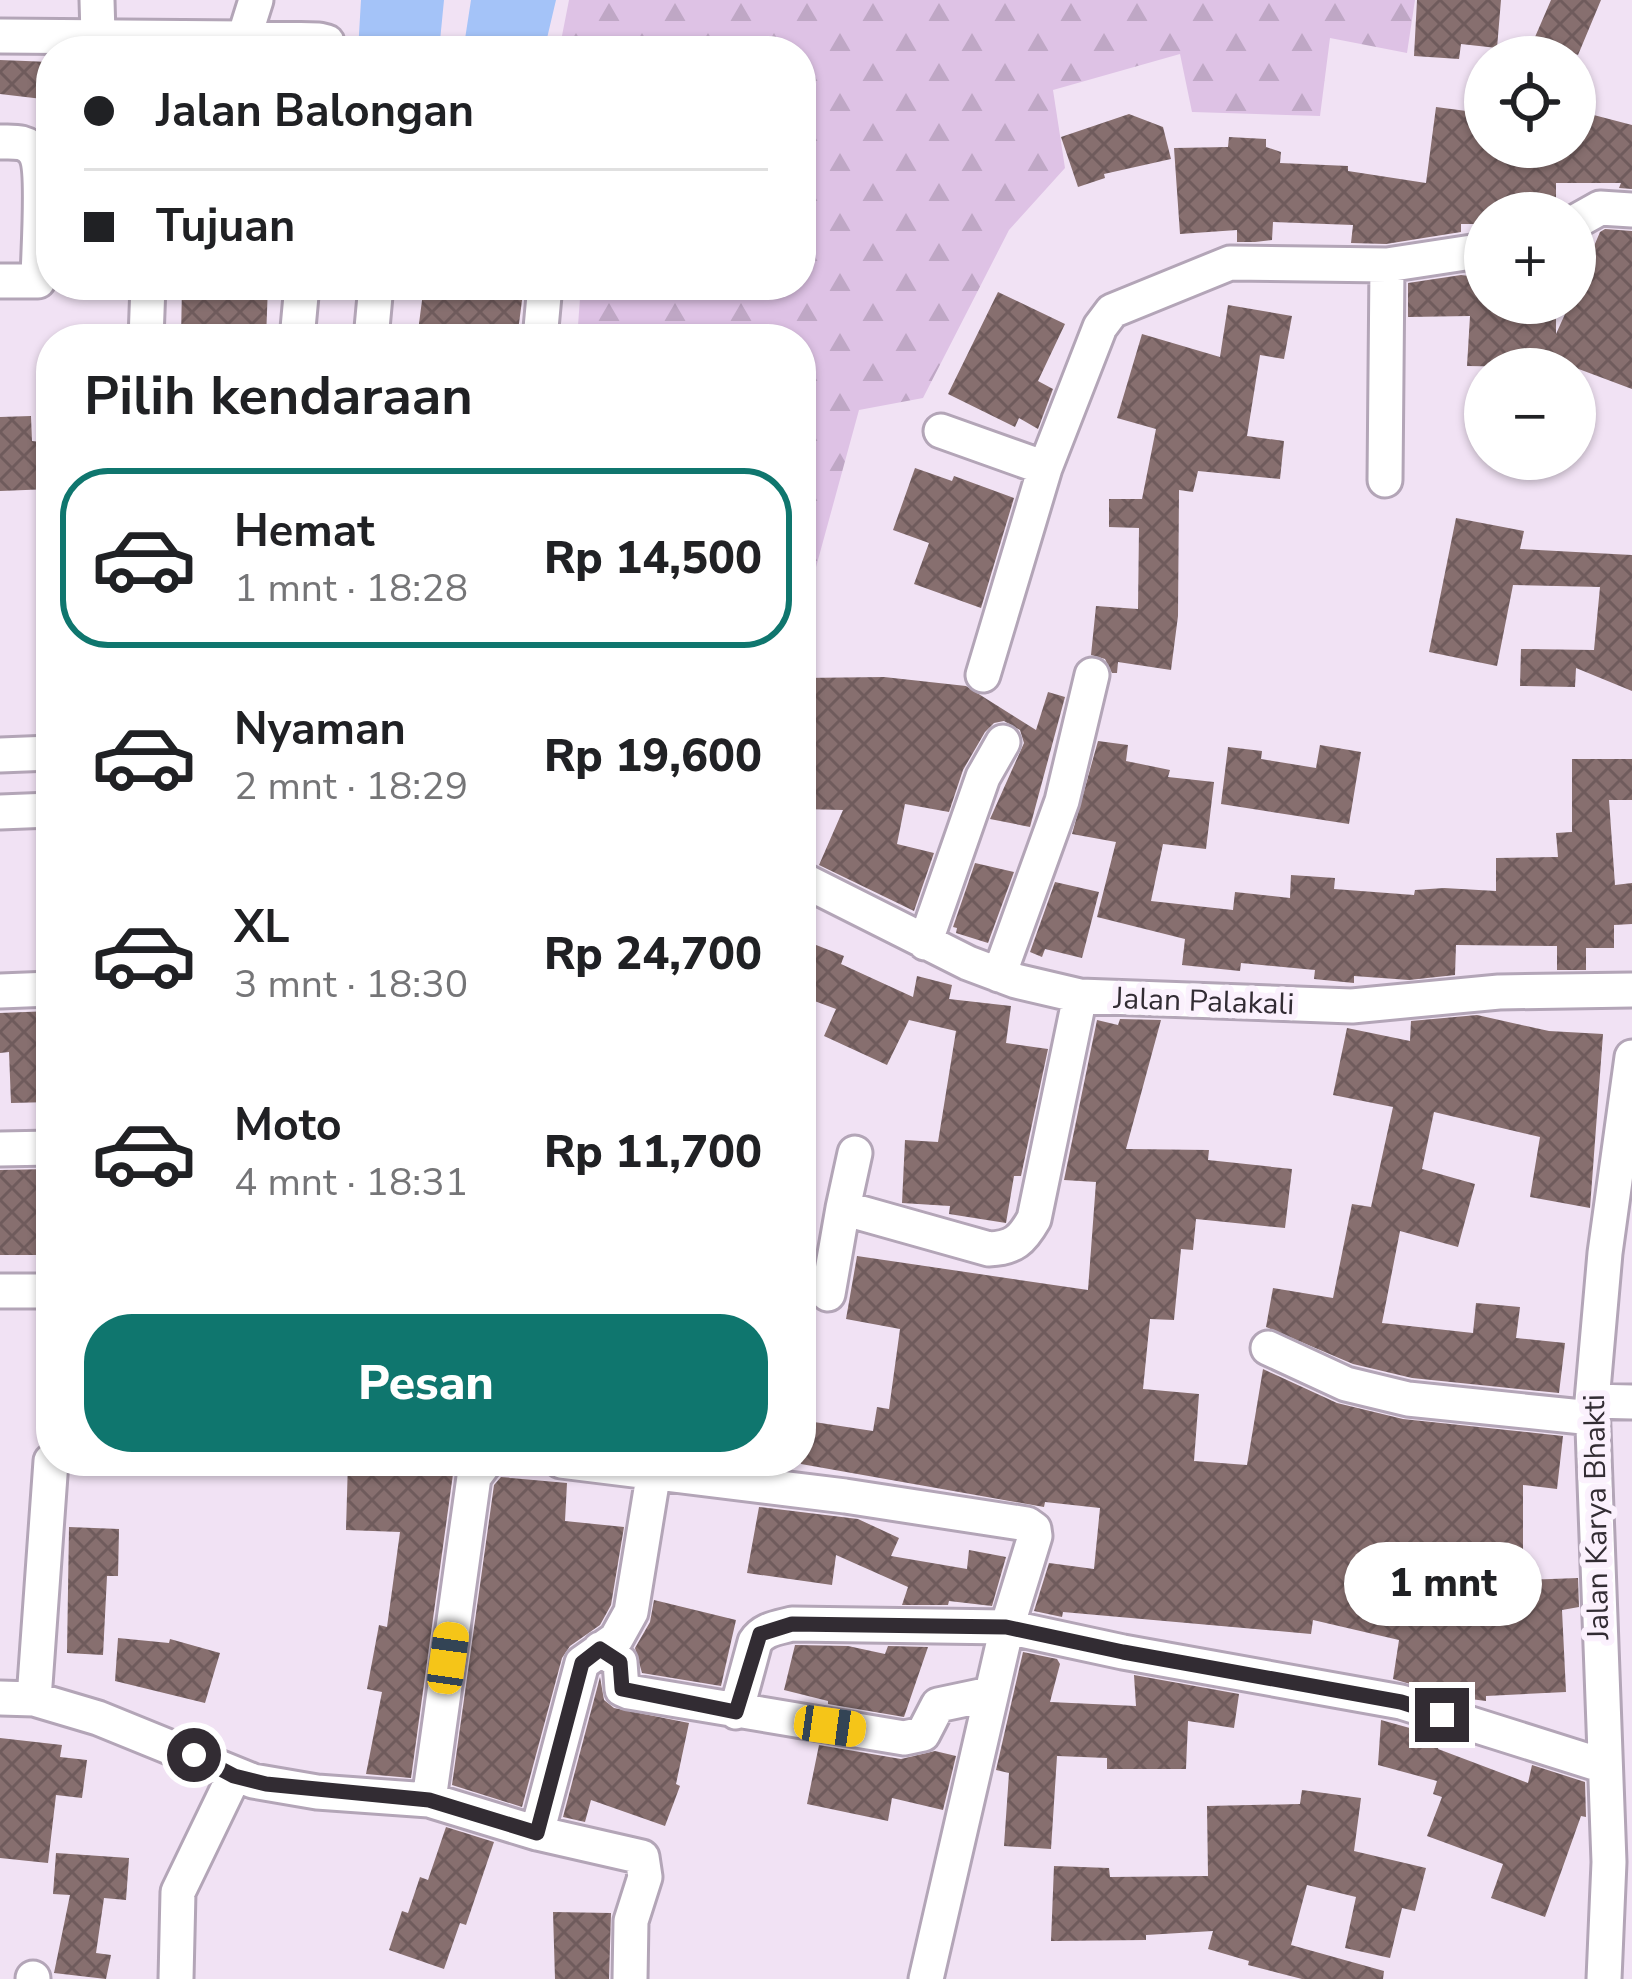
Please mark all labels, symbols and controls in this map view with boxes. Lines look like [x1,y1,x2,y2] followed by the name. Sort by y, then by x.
[1464,36,1596,480] map controls
[1464,36,1596,168] button: locate
[156,81,474,142] text: Jalan Balongan
[1464,192,1596,324] button: +
[156,196,295,257] text: Tujuan
[1464,348,1596,480] button: −
[84,359,473,433] text: Pilih kendaraan
[234,501,375,562] text: Hemat
[90,504,198,612] icon: car
[544,528,762,589] text: Rp 14,500
[234,562,468,615] text: 1 mnt · 18:28
[234,699,406,760] text: Nyaman
[90,702,198,810] icon: car
[544,726,762,787] text: Rp 19,600
[234,760,468,813] text: 2 mnt · 18:29
[234,897,290,958] text: XL
[90,900,198,1008] icon: car
[544,924,762,985] text: Rp 24,700
[234,958,468,1011] text: 3 mnt · 18:30
[1112,978,1295,1025] street label: Jalan Palakali
[234,1095,342,1156] text: Moto
[90,1098,198,1206] icon: car
[544,1122,762,1183] text: Rp 11,700
[234,1156,468,1209] text: 4 mnt · 18:31
[84,1314,768,1452] button: Pesan
[1574,1394,1619,1641] street label: Jalan Karya Bhakti
[1343,1541,1541,1625] callout: 1 mnt
[1389,1557,1497,1610] text: 1 mnt
[425,1620,471,1696] car
[1415,1688,1469,1742] route end
[792,1703,868,1749] car
[167,1728,221,1782] route start

